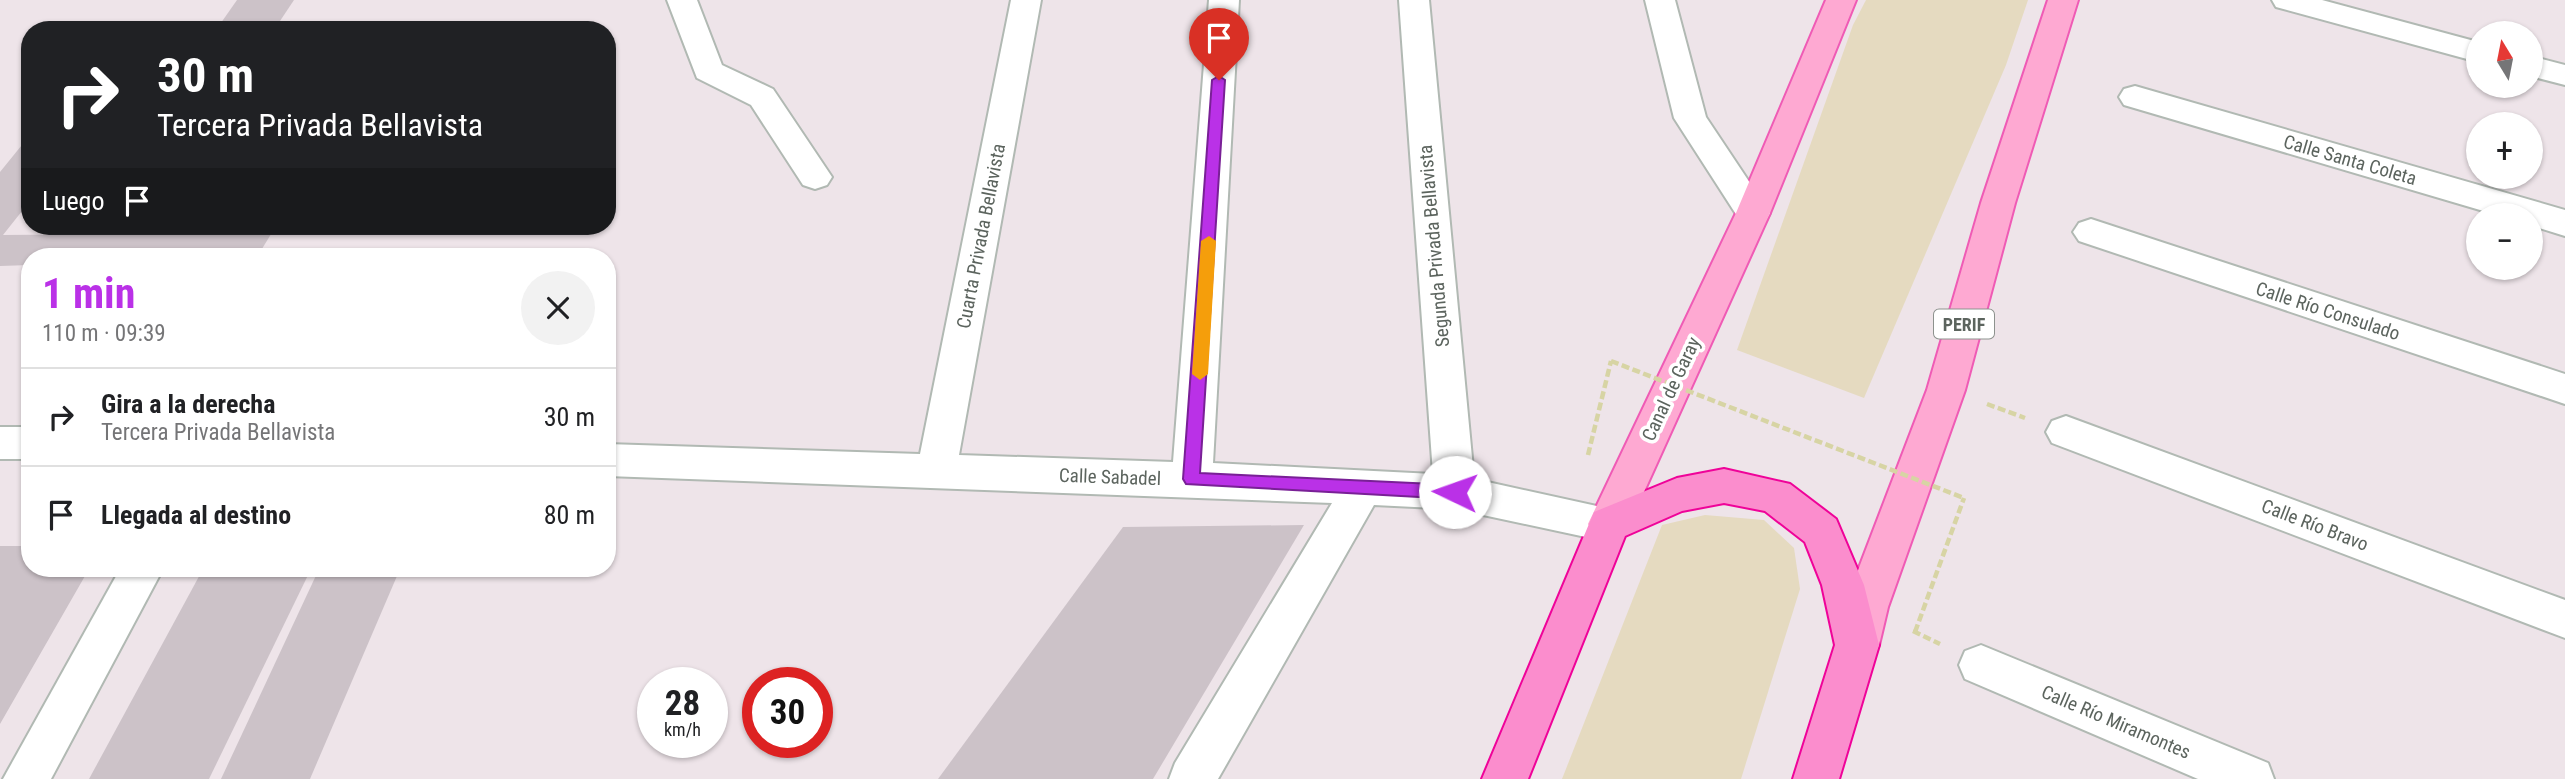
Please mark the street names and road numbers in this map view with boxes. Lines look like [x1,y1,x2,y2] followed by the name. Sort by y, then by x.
[2281,130,2419,190] street label: Calle Santa Coleta
[952,142,1010,330] street label: Cuarta Privada Bellavista
[1414,144,1454,348] street label: Segunda Privada Bellavista
[2253,277,2403,345] street label: Calle Río Consulado
[1934,310,1994,338] road number: PERIF
[1637,333,1705,445] street label: Canal de Garay
[1059,464,1161,490] street label: Calle Sabadel
[2258,494,2372,556] street label: Calle Río Bravo
[2038,680,2194,764] street label: Calle Río Miramontes

